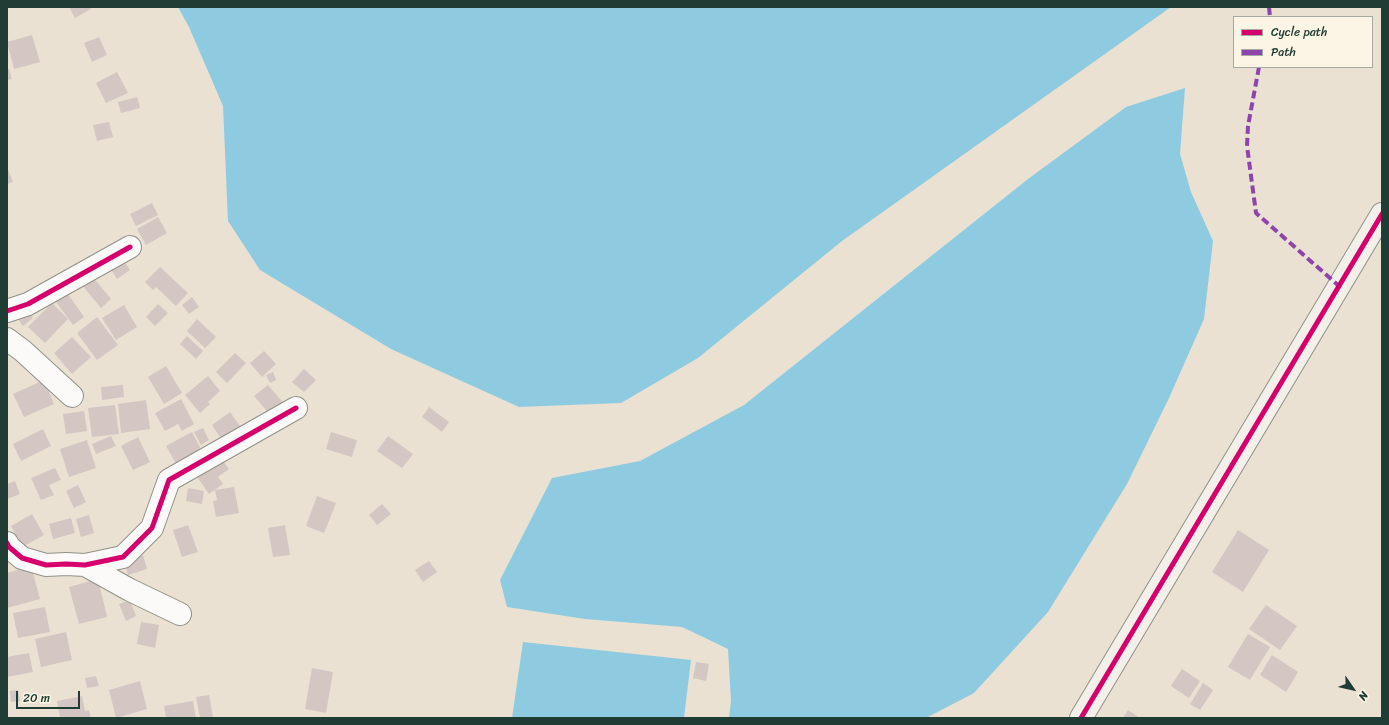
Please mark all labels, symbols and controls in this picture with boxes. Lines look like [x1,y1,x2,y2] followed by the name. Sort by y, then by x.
[1233,16,1373,68] legend
[1271,21,1327,43] text: Cycle path
[1271,41,1296,63] text: Path
[1333,669,1373,709] north arrow
[18,683,82,709] scale bar
[23,687,50,709] text: 20 m
[1353,688,1373,704] text: N

